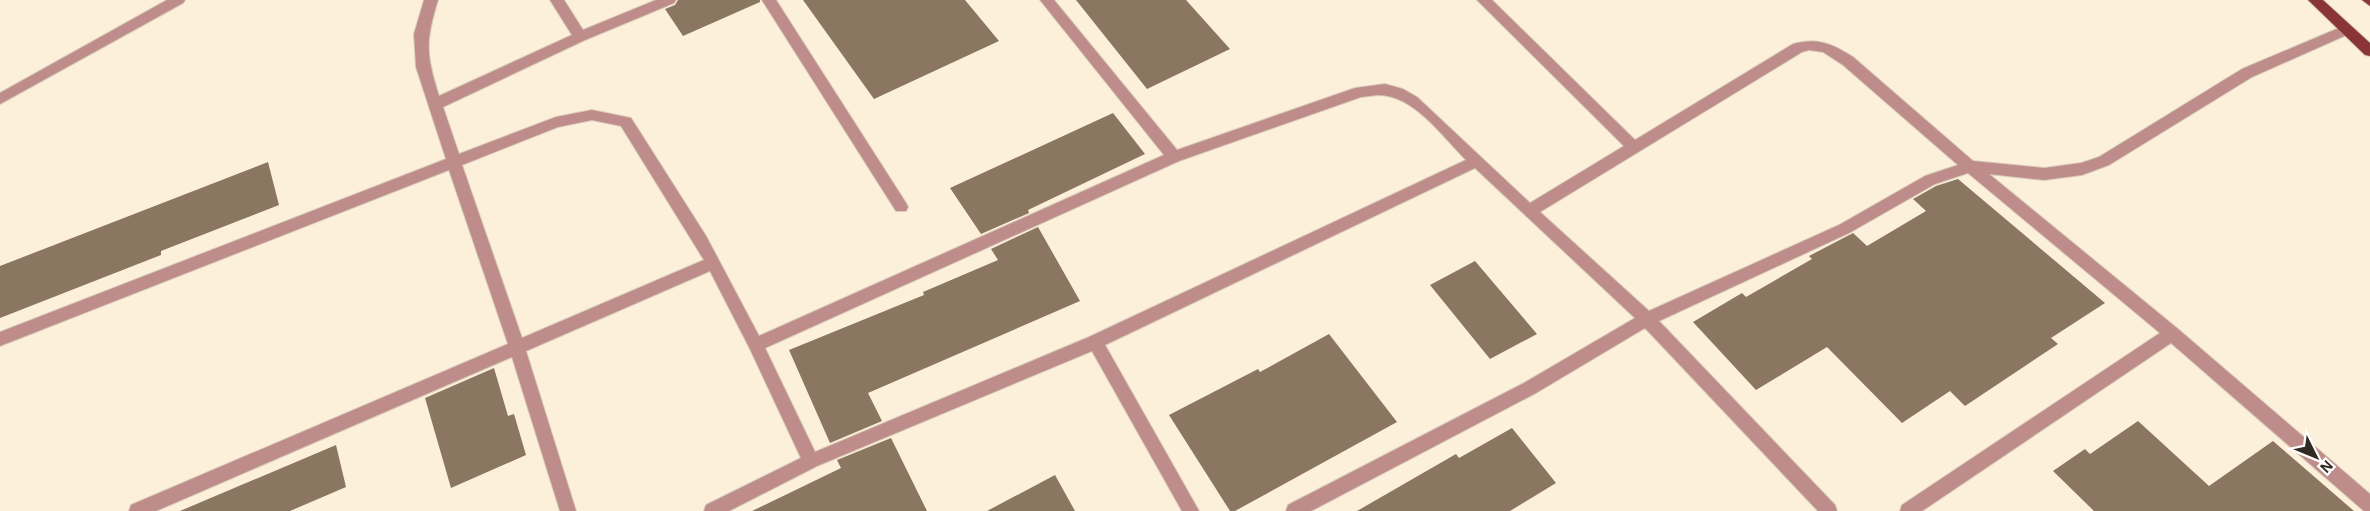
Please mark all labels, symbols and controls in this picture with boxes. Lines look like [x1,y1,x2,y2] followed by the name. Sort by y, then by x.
[2286,427,2346,487] north arrow
[2317,457,2336,476] text: N

